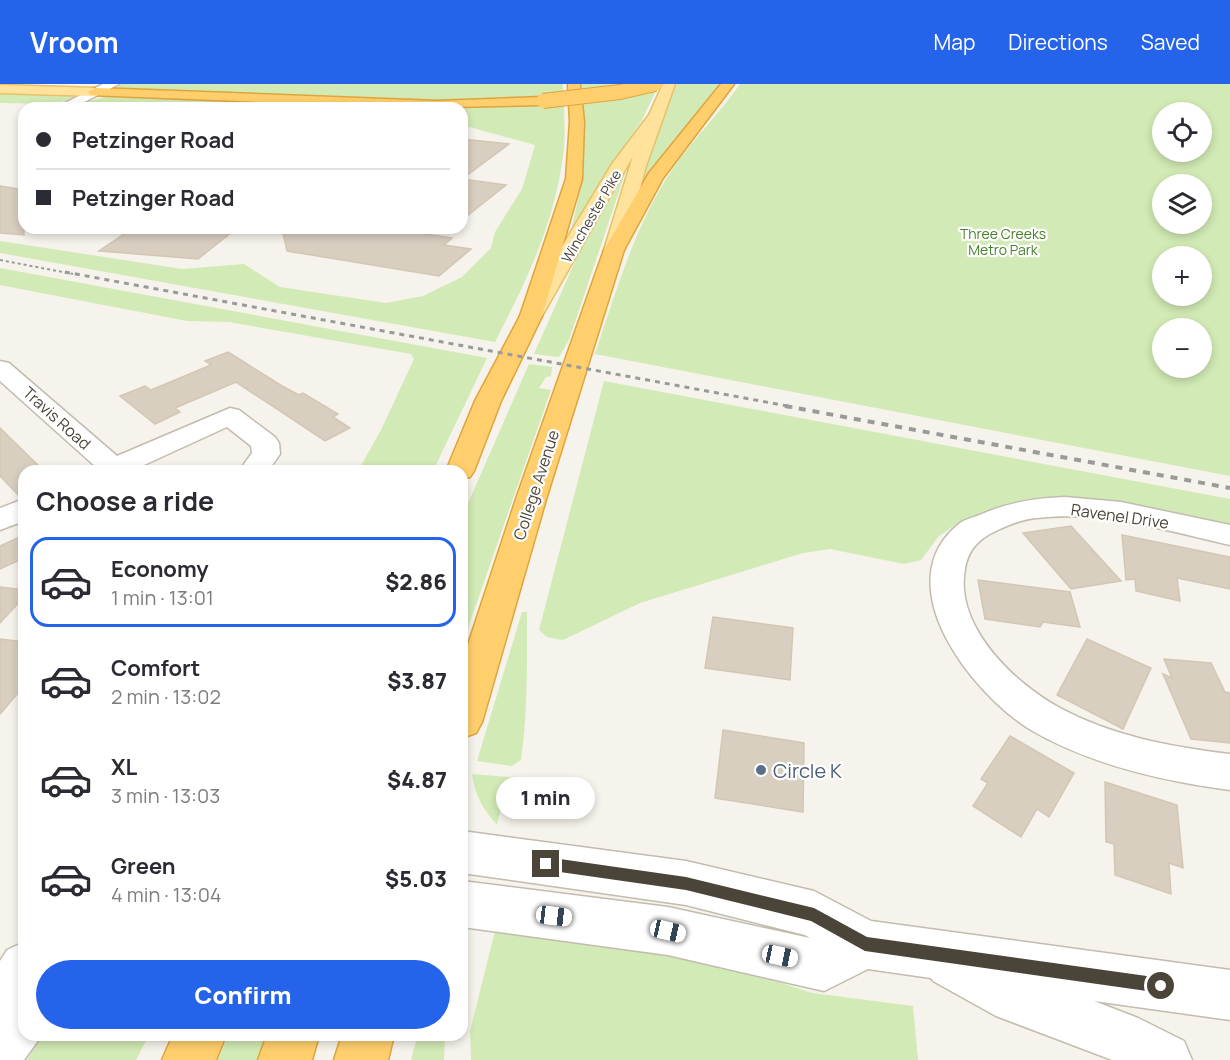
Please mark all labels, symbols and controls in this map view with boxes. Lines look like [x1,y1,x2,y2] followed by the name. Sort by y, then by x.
[30,23,119,61] text: Vroom
[934,28,975,56] text: Map
[1008,28,1108,56] text: Directions
[1141,28,1200,56] text: Saved
[1152,102,1212,378] map controls
[1152,102,1212,162] button: locate
[72,125,235,155] text: Petzinger Road
[557,166,625,266] street label: Winchester Pike
[1152,174,1212,234] button: layers
[72,183,235,213] text: Petzinger Road
[960,224,1046,259] park label: Three Creeks Metro Park
[1152,246,1212,306] button: +
[1152,318,1212,378] button: −
[18,382,96,454] street label: Travis Road
[508,427,564,543] street label: College Avenue
[36,482,214,519] text: Choose a ride
[1070,498,1170,534] street label: Ravenel Drive
[111,554,209,584] text: Economy
[39,555,93,609] icon: car
[385,567,447,597] text: $2.86
[111,584,214,611] text: 1 min · 13:01
[111,653,200,683] text: Comfort
[39,654,93,708] icon: car
[387,666,447,696] text: $3.87
[111,683,221,710] text: 2 min · 13:02
[111,752,137,782] text: XL
[39,753,93,807] icon: car
[773,757,842,784] place label: Circle K
[754,763,768,777] marker: Circle K
[387,765,447,795] text: $4.87
[496,777,596,819] callout: 1 min
[111,782,220,809] text: 3 min · 13:03
[520,784,571,811] text: 1 min
[532,850,559,877] route end
[111,851,176,881] text: Green
[39,852,93,906] icon: car
[385,864,447,894] text: $5.03
[111,881,222,908] text: 4 min · 13:04
[535,905,573,927] car
[648,918,688,944] car
[761,943,799,969] car
[36,960,450,1029] button: Confirm
[1147,972,1174,999] route start

